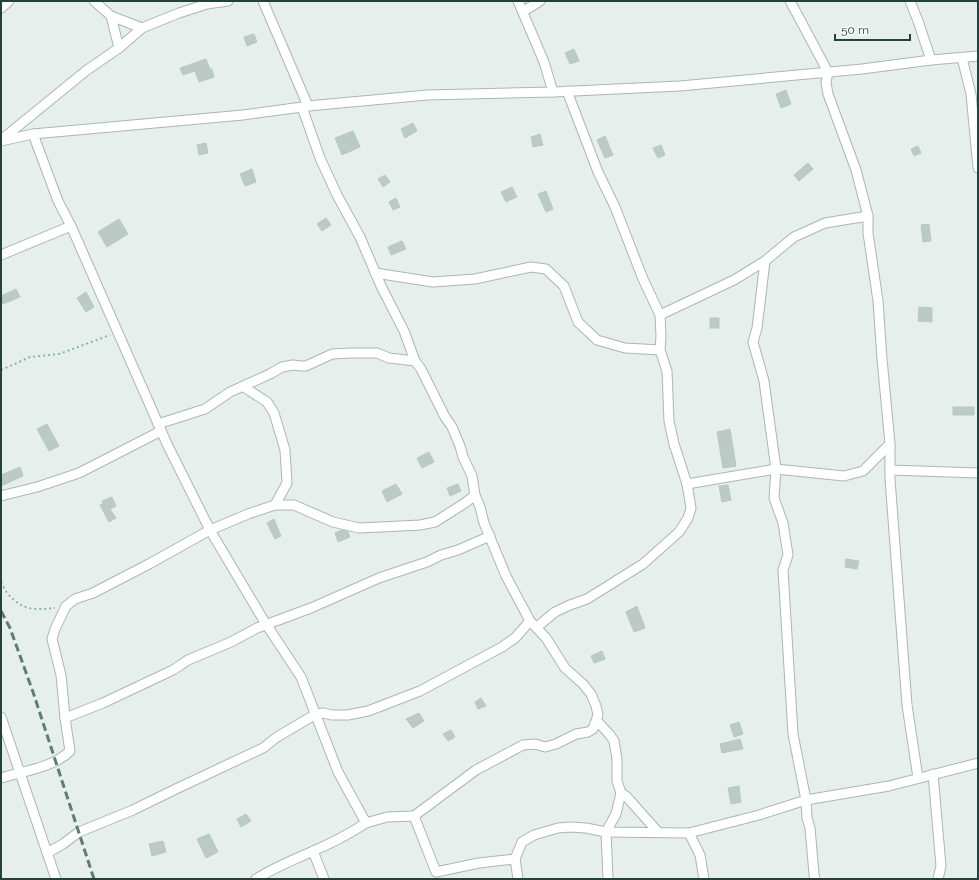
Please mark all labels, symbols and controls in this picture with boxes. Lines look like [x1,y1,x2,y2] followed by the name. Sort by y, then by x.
[835,16,910,42] scale bar
[841,23,869,37] text: 50 m

